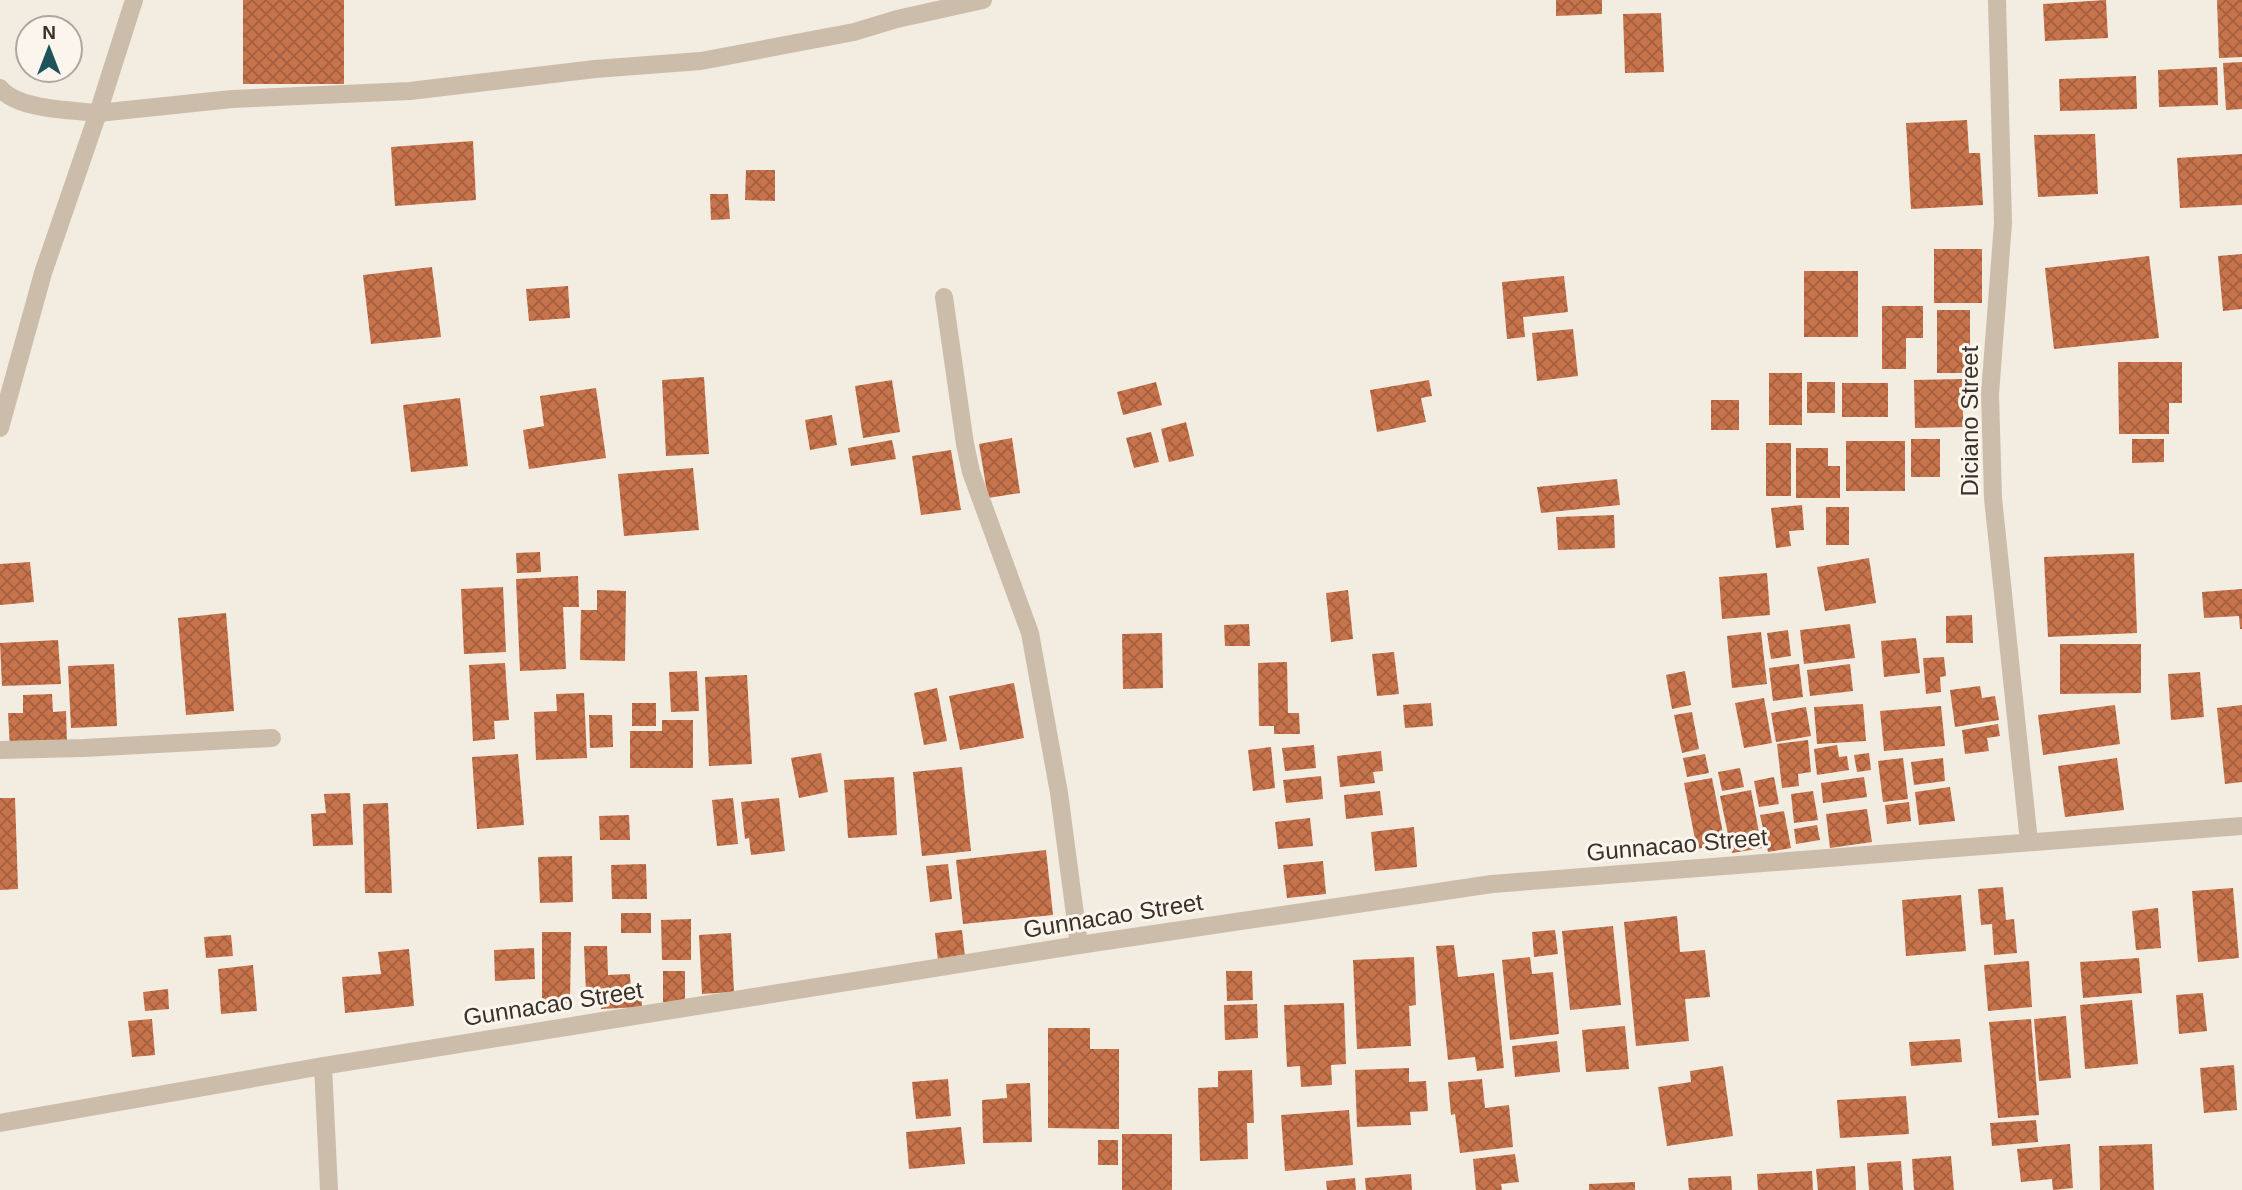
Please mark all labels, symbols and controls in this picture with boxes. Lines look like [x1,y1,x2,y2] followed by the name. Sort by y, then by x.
[14,14,84,84] north arrow
[42,22,56,43] text: N
[1956,345,1983,496] street label: Diciano Street
[1585,823,1769,866] street label: Gunnacao Street
[1021,888,1205,943] street label: Gunnacao Street
[461,976,645,1031] street label: Gunnacao Street

